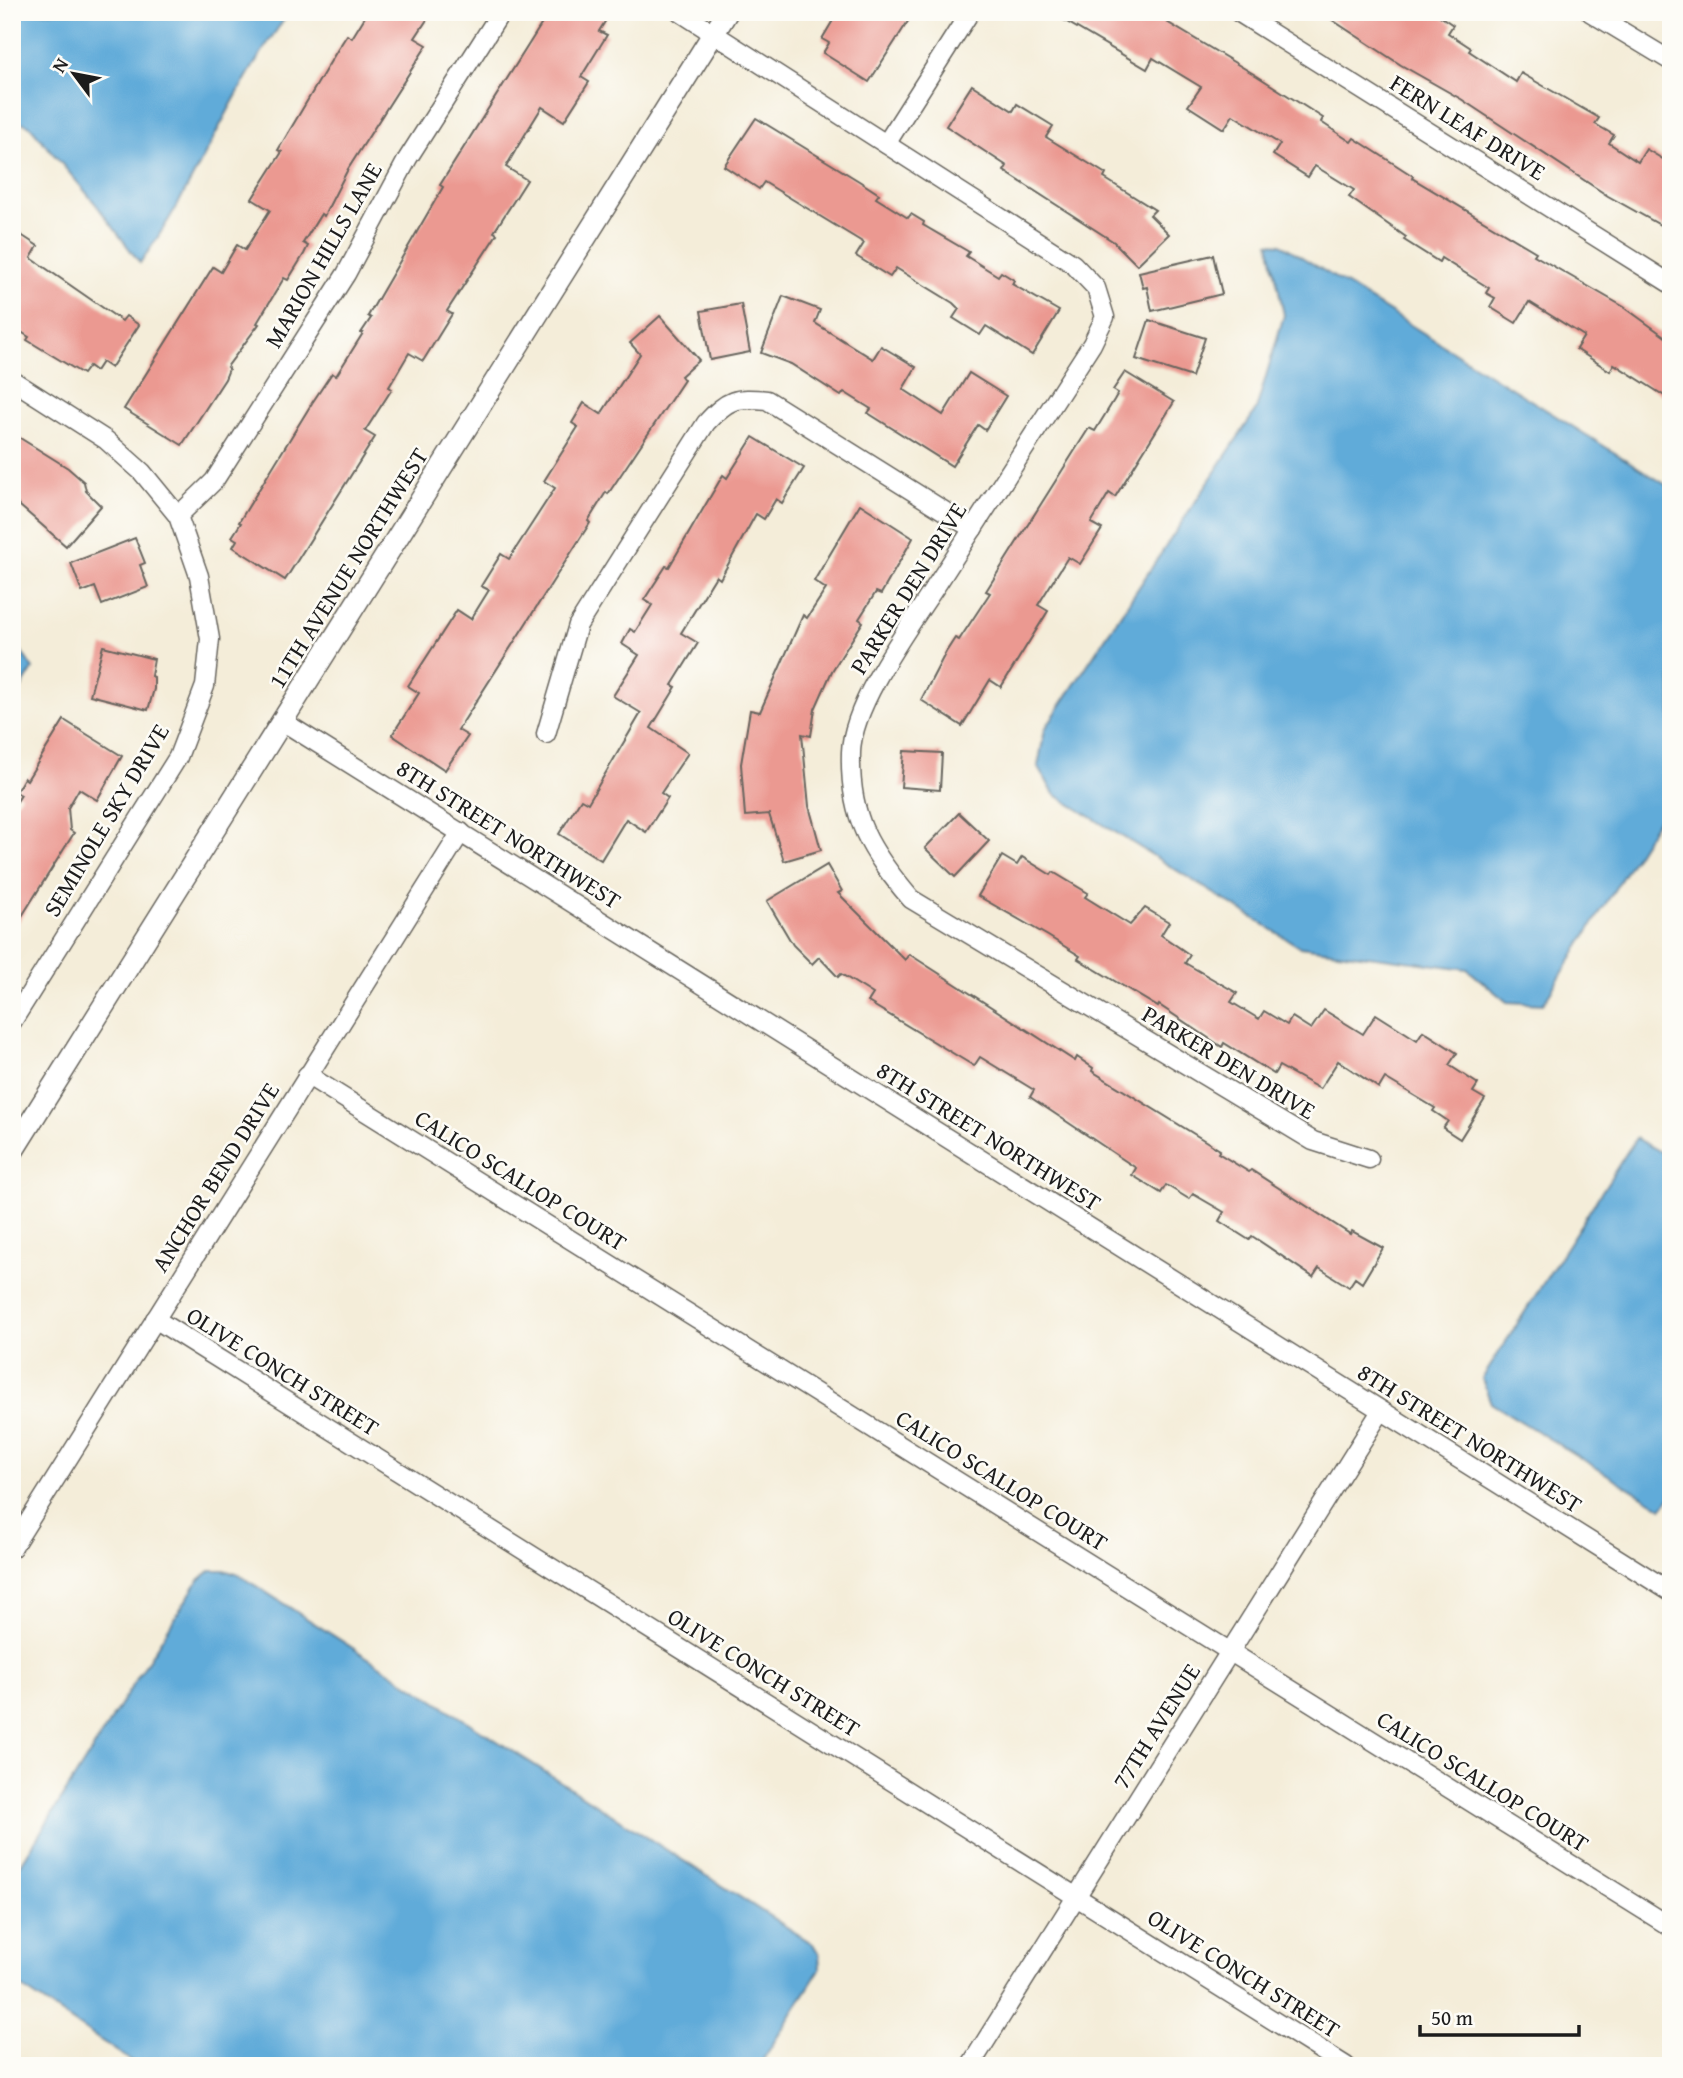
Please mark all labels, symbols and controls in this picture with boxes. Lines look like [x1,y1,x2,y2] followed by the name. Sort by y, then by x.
[38,38,108,108] north arrow
[44,52,75,78] text: N
[1383,65,1553,189] street label: FERN LEAF DRIVE
[256,156,390,354] street label: MARION HILLS LANE
[260,441,436,695] street label: 11TH AVENUE NORTHWEST
[841,495,975,681] street label: PARKER DEN DRIVE
[34,717,178,923] street label: SEMINOLE SKY DRIVE
[390,751,628,917] street label: 8TH STREET NORTHWEST
[1136,996,1322,1128] street label: PARKER DEN DRIVE
[870,1053,1108,1219] street label: 8TH STREET NORTHWEST
[142,1075,288,1279] street label: ANCHOR BEND DRIVE
[408,1101,634,1259] street label: CALICO SCALLOP COURT
[180,1298,386,1444] street label: OLIVE CONCH STREET
[1351,1355,1589,1521] street label: 8TH STREET NORTHWEST
[889,1401,1115,1559] street label: CALICO SCALLOP COURT
[661,1599,867,1745] street label: OLIVE CONCH STREET
[1104,1657,1208,1795] street label: 77TH AVENUE
[1370,1702,1596,1860] street label: CALICO SCALLOP COURT
[1141,1900,1347,2046] street label: OLIVE CONCH STREET
[1420,1994,1580,2038] scale bar
[1431,2002,1473,2033] text: 50 m

